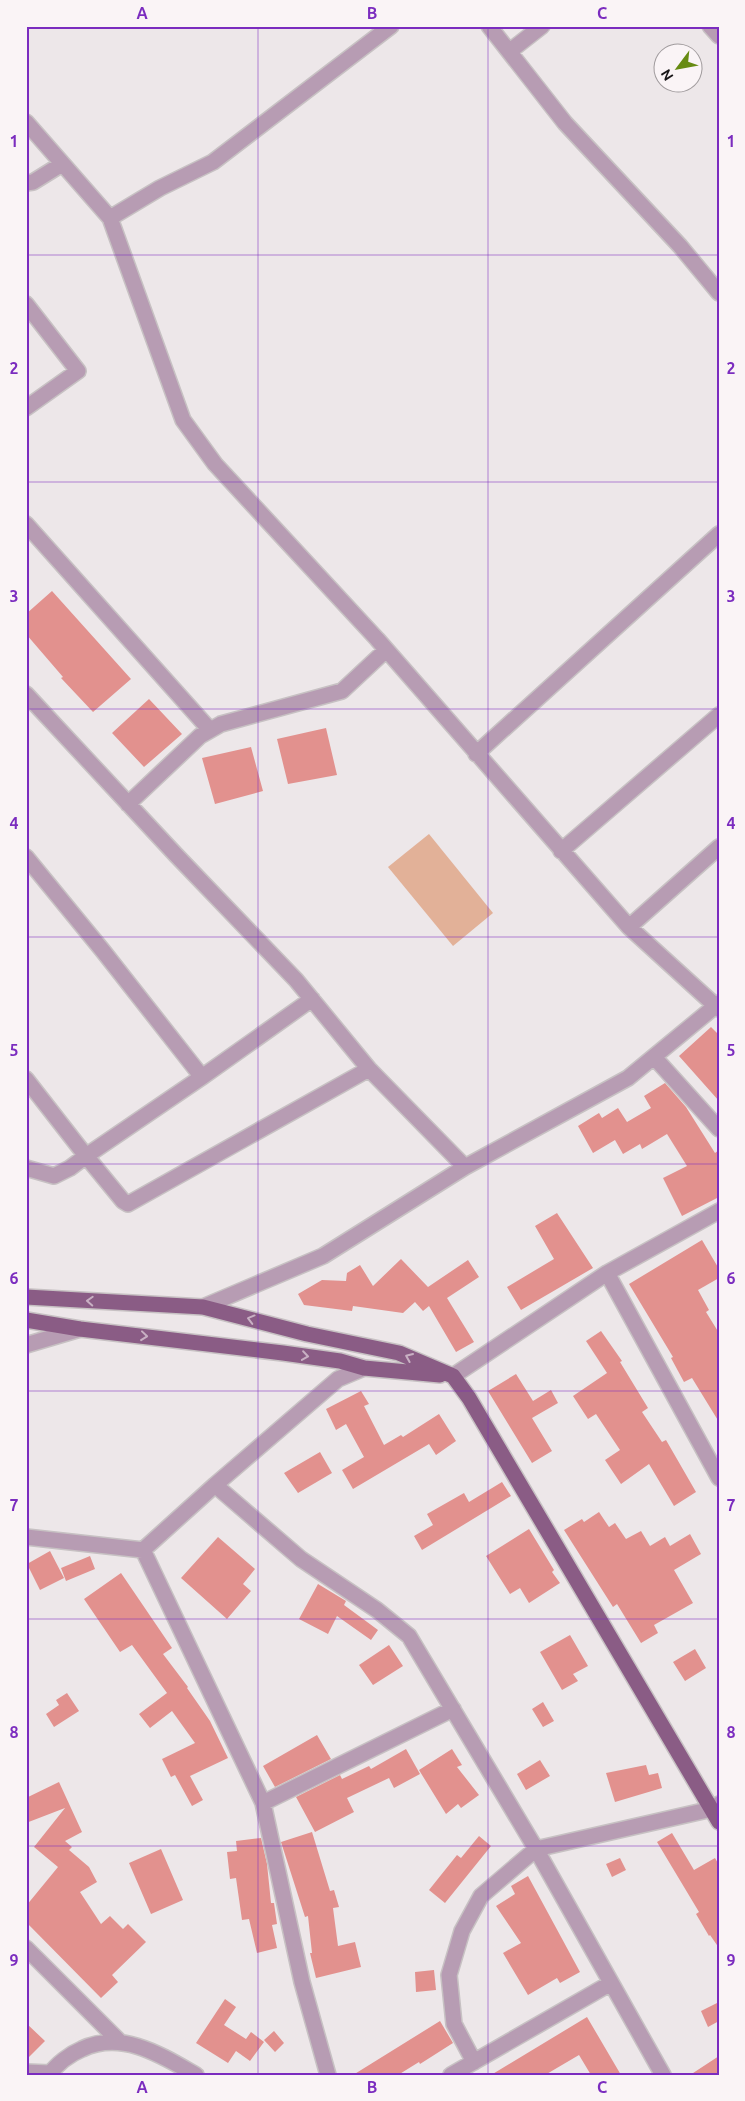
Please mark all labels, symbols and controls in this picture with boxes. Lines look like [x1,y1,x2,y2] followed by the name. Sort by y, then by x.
[136,4,148,22] text: A
[367,4,377,22] text: B
[597,4,607,22] text: C
[652,42,702,92] north arrow
[657,66,677,84] text: N
[9,132,19,150] text: 1
[726,132,736,150] text: 1
[9,359,19,377] text: 2
[726,359,736,377] text: 2
[9,587,19,605] text: 3
[726,587,736,605] text: 3
[9,814,19,832] text: 4
[726,814,736,832] text: 4
[9,1041,19,1059] text: 5
[726,1041,736,1059] text: 5
[9,1269,19,1287] text: 6
[726,1269,736,1287] text: 6
[86,1295,94,1306] one-way arrow
[247,1315,255,1325] one-way arrow
[140,1330,148,1341] one-way arrow
[301,1350,309,1361] one-way arrow
[405,1352,414,1363] one-way arrow
[9,1496,19,1514] text: 7
[726,1496,736,1514] text: 7
[9,1723,19,1741] text: 8
[726,1723,736,1741] text: 8
[9,1951,19,1969] text: 9
[726,1951,736,1969] text: 9
[136,2078,148,2096] text: A
[367,2078,377,2096] text: B
[597,2078,607,2096] text: C

